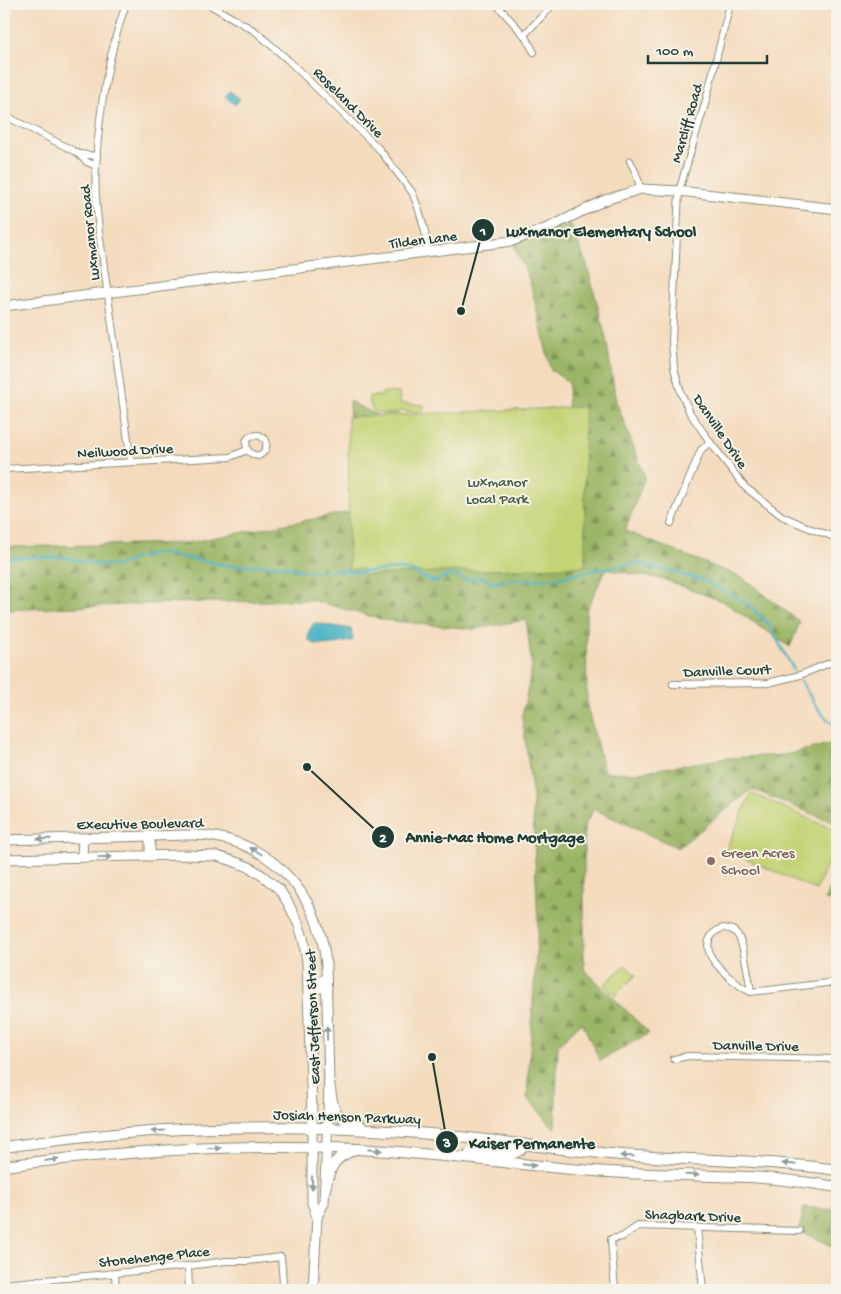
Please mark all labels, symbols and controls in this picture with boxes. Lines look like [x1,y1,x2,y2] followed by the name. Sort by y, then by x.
[648,32,767,64] scale bar
[655,43,694,61] text: 100 m
[308,64,387,143] street label: Roseland Drive
[668,81,708,165] street label: Marcliff Road
[77,183,105,281] street label: Luxmanor Road
[471,215,706,246] callout: Luxmanor Elementary School
[479,223,486,241] text: 1
[506,224,697,243] text: Luxmanor Elementary School
[387,228,458,254] street label: Tilden Lane
[687,391,751,473] street label: Danville Drive
[77,440,174,464] street label: Neilwood Drive
[466,474,529,509] park label: Luxmanor Local Park
[682,661,773,683] street label: Danville Court
[76,815,205,835] street label: Executive Boulevard
[371,821,594,852] callout: Annie-Mac Home Mortgage
[379,830,387,848] text: 2
[405,830,585,849] text: Annie-Mac Home Mortgage
[36,835,52,843] one-way arrow
[721,845,795,880] place label: Green Acres School
[249,846,262,855] one-way arrow
[97,852,113,860] one-way arrow
[705,855,717,867] marker: Green Acres School
[303,947,325,1085] street label: East Jefferson Street
[323,1025,331,1041] one-way arrow
[712,1037,799,1057] street label: Danville Drive
[273,1106,422,1130] street label: Josiah Henson Parkway
[150,1127,166,1135] one-way arrow
[434,1127,605,1158] callout: Kaiser Permanente
[442,1135,451,1153] text: 3
[468,1136,596,1155] text: Kaiser Permanente
[206,1144,222,1152] one-way arrow
[368,1146,384,1154] one-way arrow
[618,1151,634,1159] one-way arrow
[44,1156,60,1164] one-way arrow
[781,1160,797,1168] one-way arrow
[522,1161,538,1169] one-way arrow
[684,1172,700,1180] one-way arrow
[308,1175,316,1191] one-way arrow
[644,1206,742,1228] street label: Shagbark Drive
[98,1243,211,1273] street label: Stonehenge Place

